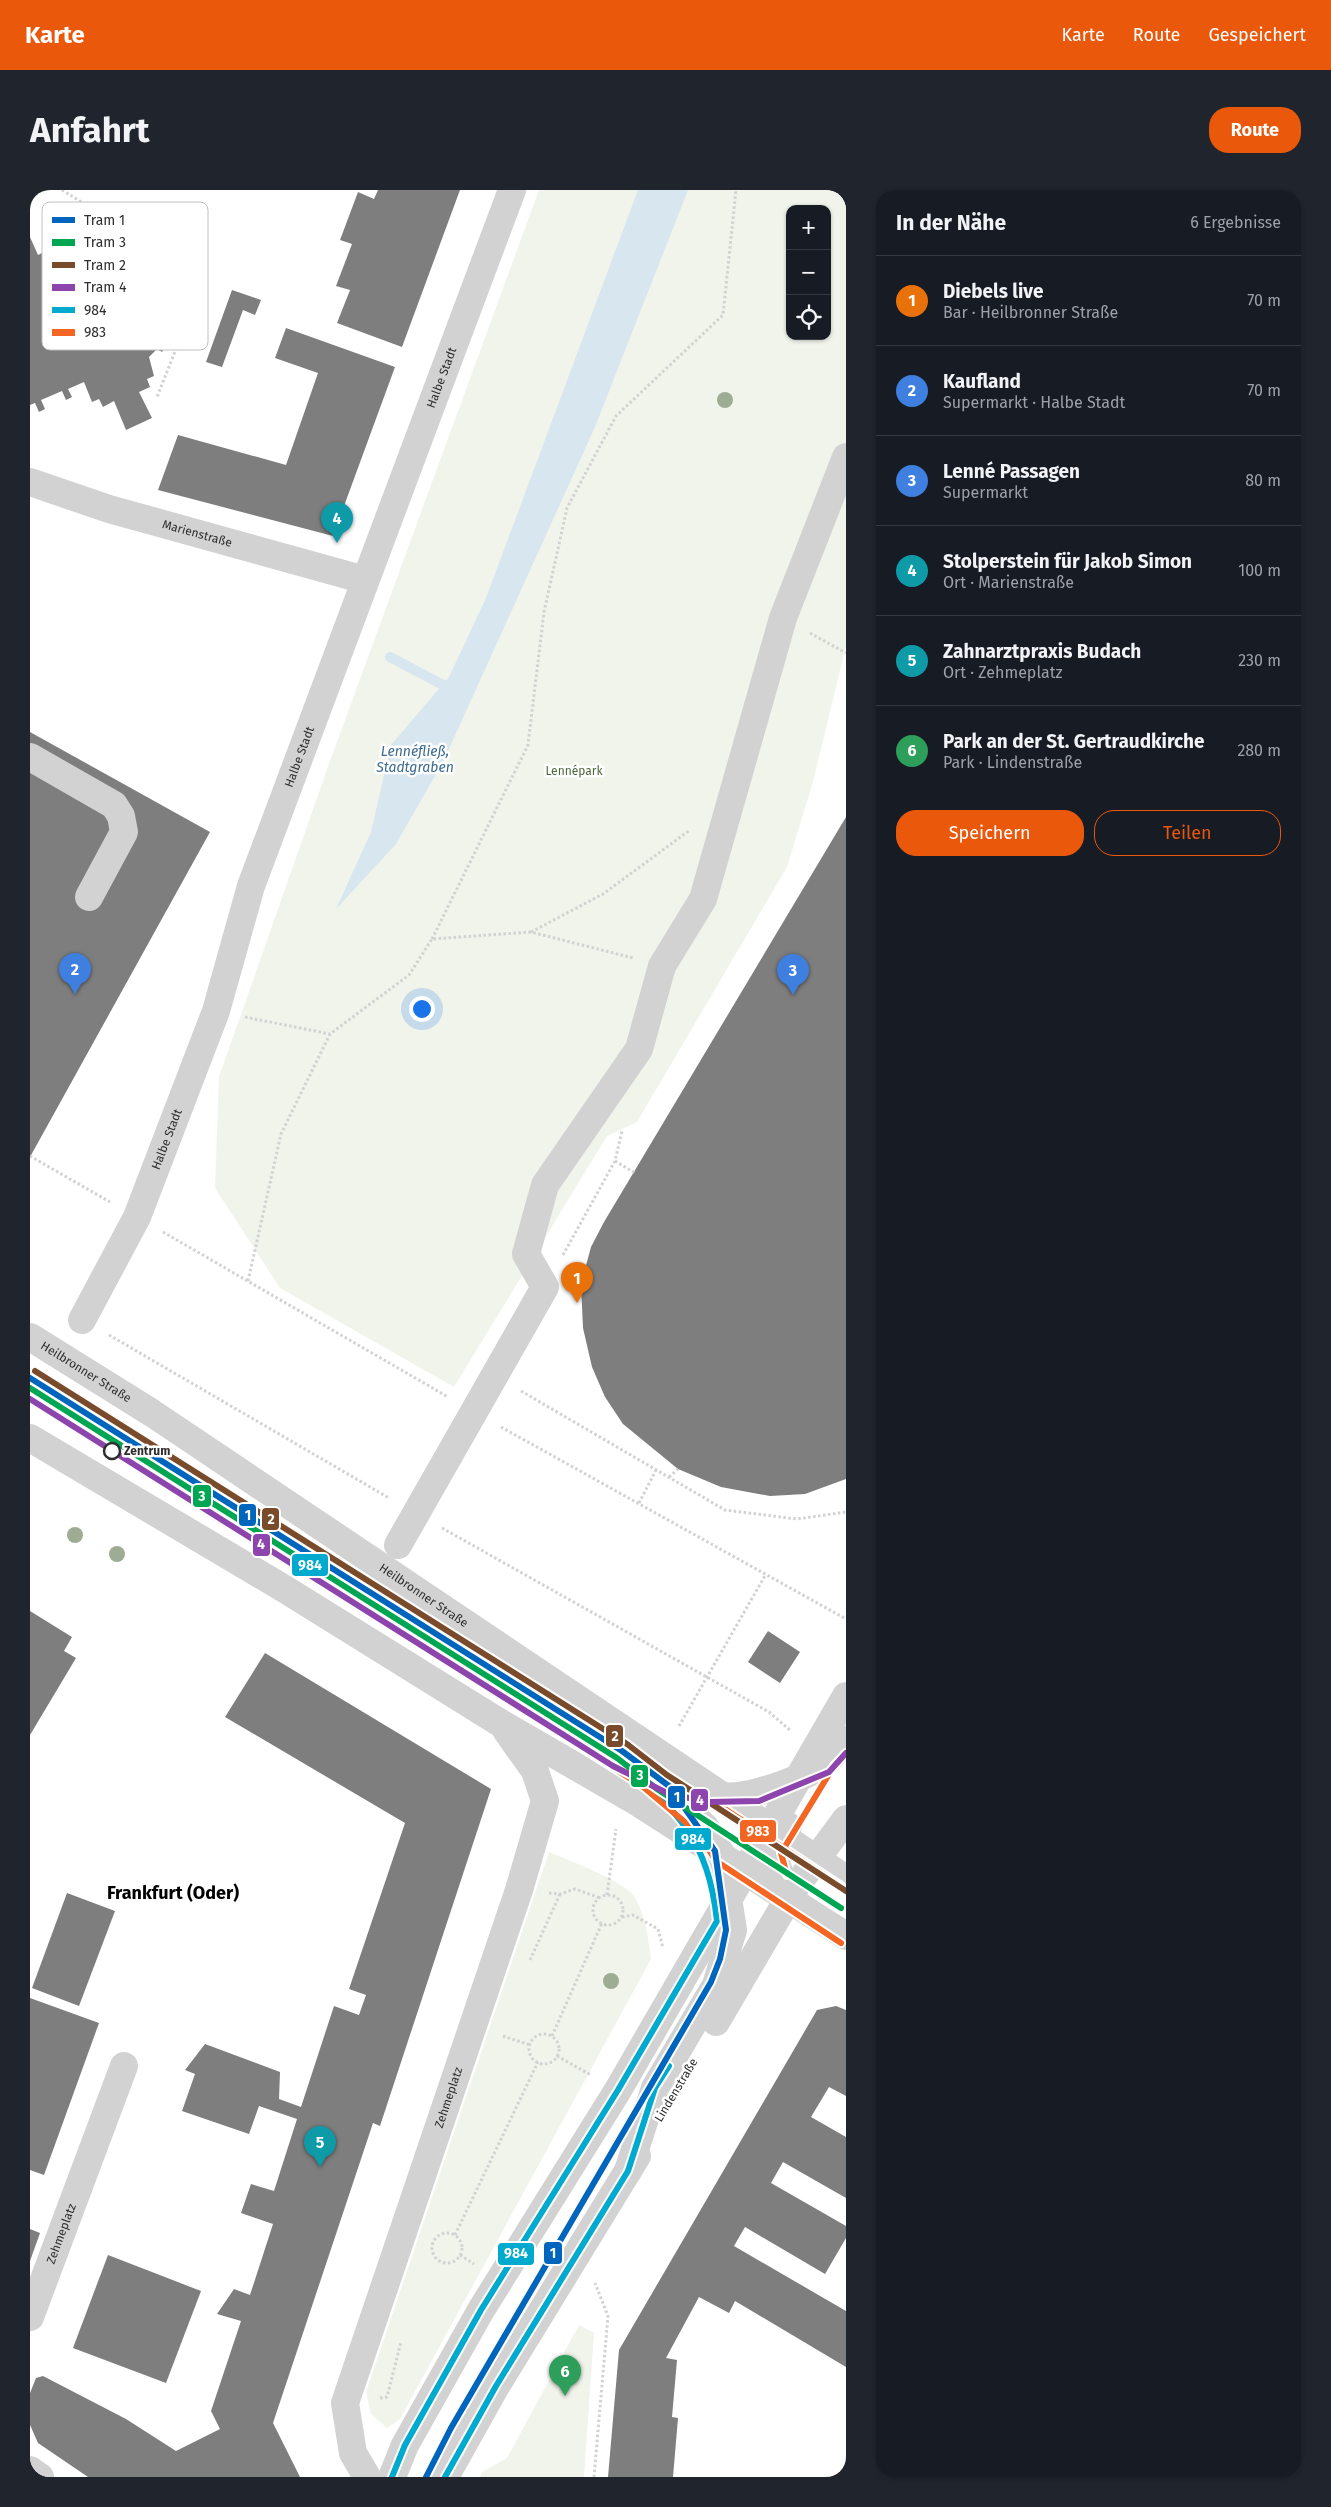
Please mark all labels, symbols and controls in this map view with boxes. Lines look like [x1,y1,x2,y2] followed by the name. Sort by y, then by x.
[25,21,85,49] text: Karte
[1062,24,1105,46] text: Karte
[1133,24,1180,46] text: Route
[1208,24,1306,46] text: Gespeichert
[1209,107,1301,153] button: Route
[30,109,149,151] text: Anfahrt
[42,202,208,350] legend
[786,205,831,340] map controls
[786,205,831,250] button: +
[896,210,1006,236] text: In der Nähe
[84,212,125,229] text: Tram 1
[1190,213,1281,232] text: 6 Ergebnisse
[84,234,126,251] text: Tram 3
[786,250,831,295] button: −
[84,257,126,274] text: Tram 2
[84,279,127,296] text: Tram 4
[943,280,1043,303] text: Diebels live
[908,291,916,310] text: 1
[1247,291,1281,310] text: 70 m
[786,295,831,340] button: locate
[84,302,107,319] text: 984
[943,303,1118,322] text: Bar · Heilbronner Straße
[84,324,106,341] text: 983
[424,345,460,410] street label: Halbe Stadt
[943,370,1021,393] text: Kaufland
[908,381,916,400] text: 2
[1247,381,1281,400] text: 70 m
[943,393,1125,412] text: Supermarkt · Halbe Stadt
[943,460,1080,483] text: Lenné Passagen
[908,471,916,490] text: 3
[1245,471,1281,490] text: 80 m
[943,483,1028,502] text: Supermarkt
[321,502,353,543] pin: 4
[161,517,234,550] street label: Marienstraße
[943,550,1192,573] text: Stolperstein für Jakob Simon
[907,561,917,580] text: 4
[1238,561,1281,580] text: 100 m
[943,573,1074,592] text: Ort · Marienstraße
[943,640,1141,663] text: Zahnarztpraxis Budach
[908,651,916,670] text: 5
[1238,651,1281,670] text: 230 m
[943,663,1062,682] text: Ort · Zehmeplatz
[282,724,317,789] street label: Halbe Stadt
[943,730,1205,753] text: Park an der St. Gertraudkirche
[907,741,917,760] text: 6
[1237,741,1281,760] text: 280 m
[375,743,454,776] water label: Lennéfließ, Stadtgraben
[943,753,1082,772] text: Park · Lindenstraße
[545,764,603,778] park label: Lennépark
[896,810,1084,856] button: Speichern
[1094,810,1281,856] button: Teilen
[59,953,91,994] pin: 2
[777,954,809,995] pin: 3
[409,996,435,1022] your location
[149,1106,185,1172] street label: Halbe Stadt
[561,1262,593,1303] pin: 1
[38,1338,134,1405] street label: Heilbronner Straße
[103,1442,121,1460] marker: Zentrum
[124,1444,170,1458] place label: Zentrum
[192,1484,212,1508] line badge: 3
[197,1488,206,1505] text: 3
[238,1503,257,1527] line badge: 1
[245,1507,251,1524] text: 1
[261,1507,280,1531] line badge: 2
[267,1511,275,1528] text: 2
[252,1533,271,1557] line badge: 4
[257,1536,265,1553] text: 4
[291,1553,329,1577] line badge: 984
[298,1557,322,1574] text: 984
[377,1561,471,1630] street label: Heilbronner Straße
[605,1724,624,1748] line badge: 2
[611,1728,619,1745] text: 2
[630,1764,649,1788] line badge: 3
[635,1767,644,1784] text: 3
[667,1785,686,1809] line badge: 1
[690,1788,709,1812] line badge: 4
[674,1789,680,1806] text: 1
[696,1792,704,1809] text: 4
[739,1819,777,1843] line badge: 983
[746,1823,770,1840] text: 983
[674,1827,712,1851] line badge: 984
[681,1831,705,1848] text: 984
[107,1882,239,1904] district label: Frankfurt (Oder)
[652,2056,700,2124] street label: Lindenstraße
[432,2065,465,2130] street label: Zehmeplatz
[304,2126,336,2167] pin: 5
[44,2202,79,2266] street label: Zehmeplatz
[543,2241,563,2265] line badge: 1
[497,2242,535,2266] line badge: 984
[504,2245,528,2262] text: 984
[550,2245,556,2262] text: 1
[549,2355,581,2396] pin: 6

